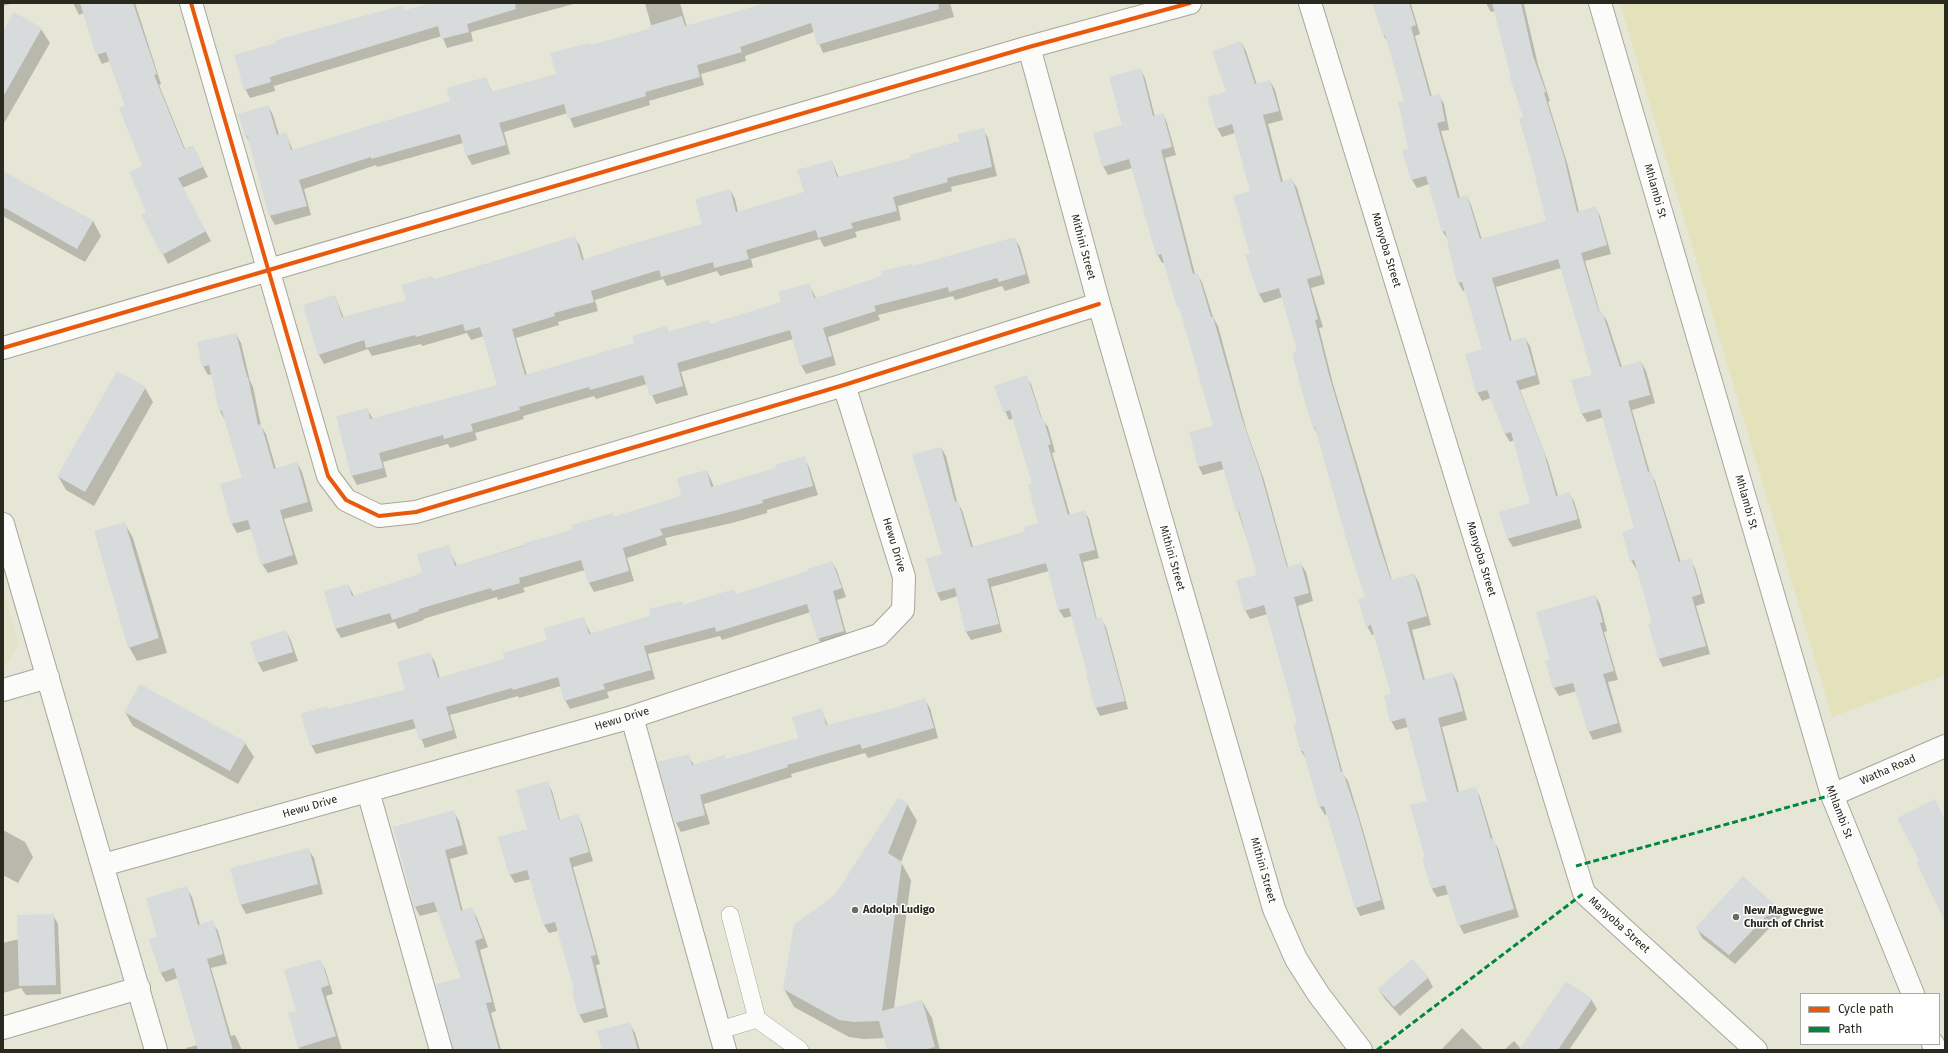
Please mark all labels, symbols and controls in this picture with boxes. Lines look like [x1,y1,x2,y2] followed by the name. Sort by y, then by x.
[1641,162,1669,220] street label: Mhlambi St
[1368,211,1404,289] street label: Manyoba Street
[1068,213,1098,281] street label: Mithini Street
[1732,473,1760,531] street label: Mhlambi St
[879,516,909,574] street label: Hewu Drive
[1463,520,1499,598] street label: Manyoba Street
[1156,524,1188,592] street label: Mithini Street
[593,704,651,734] street label: Hewu Drive
[1858,752,1918,788] street label: Watha Road
[1823,783,1855,841] street label: Mhlambi St
[281,793,339,821] street label: Hewu Drive
[1247,836,1279,904] street label: Mithini Street
[1586,894,1652,956] street label: Manyoba Street
[863,903,935,917] place label: Adolph Ludigo
[1744,904,1824,930] place label: New Magwegwe Church of Christ
[850,905,860,915] marker: Adolph Ludigo
[1731,912,1741,922] marker: New Magwegwe Church of Christ
[1800,993,1940,1045] legend
[1838,1002,1894,1016] text: Cycle path
[1838,1022,1862,1036] text: Path

